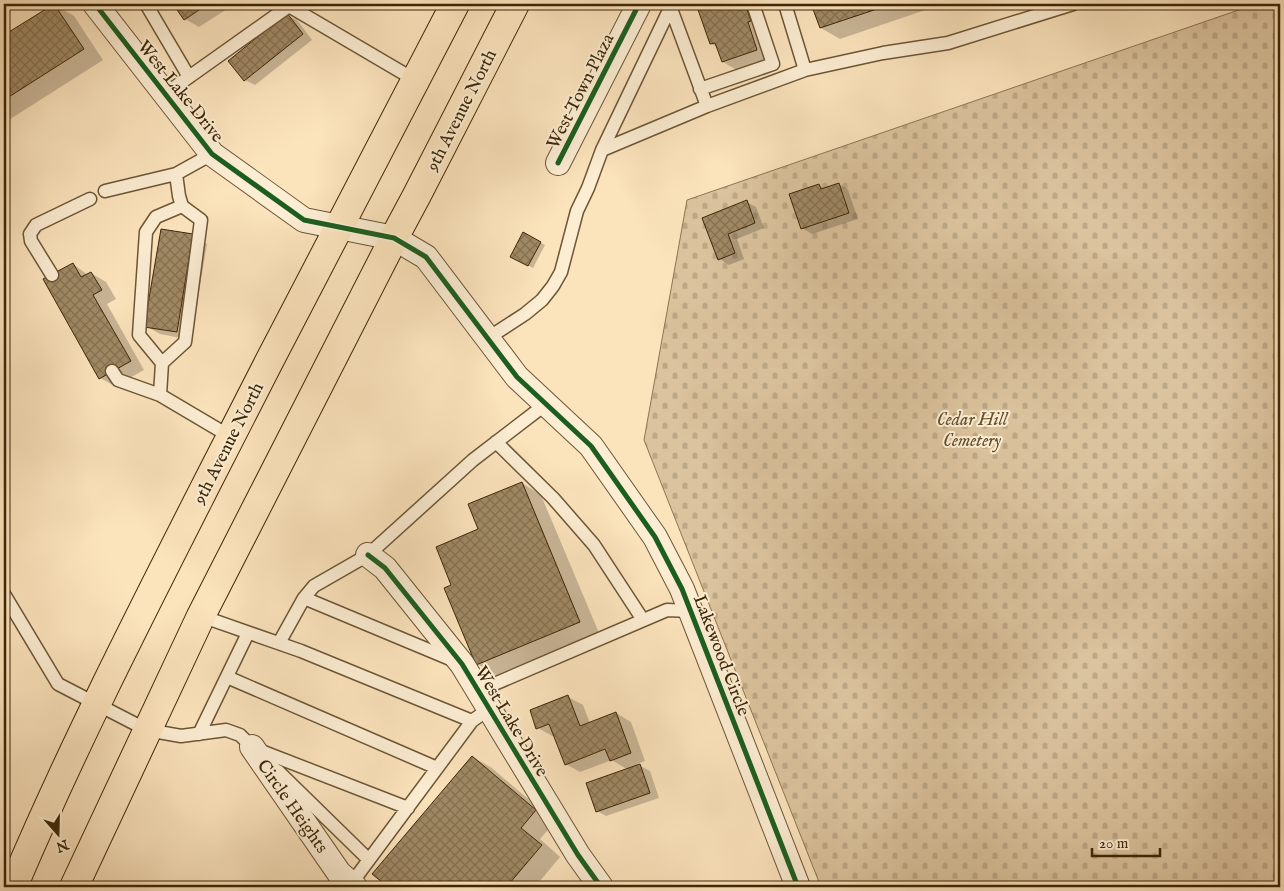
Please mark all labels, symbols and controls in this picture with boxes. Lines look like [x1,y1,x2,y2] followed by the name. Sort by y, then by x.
[542,30,620,153] street label: West Town Plaza
[132,36,228,148] street label: West Lake Drive
[421,46,503,176] street label: 9th Avenue North
[188,379,270,509] street label: 9th Avenue North
[937,409,1009,453] park label: Cedar Hill Cemetery
[687,592,754,719] street label: Lakewood Circle
[469,662,553,781] street label: West Lake Drive
[251,756,332,858] street label: Circle Heights
[32,808,82,858] north arrow
[1092,826,1159,858] scale bar
[53,834,72,856] text: N
[1099,834,1129,853] text: 20 m

